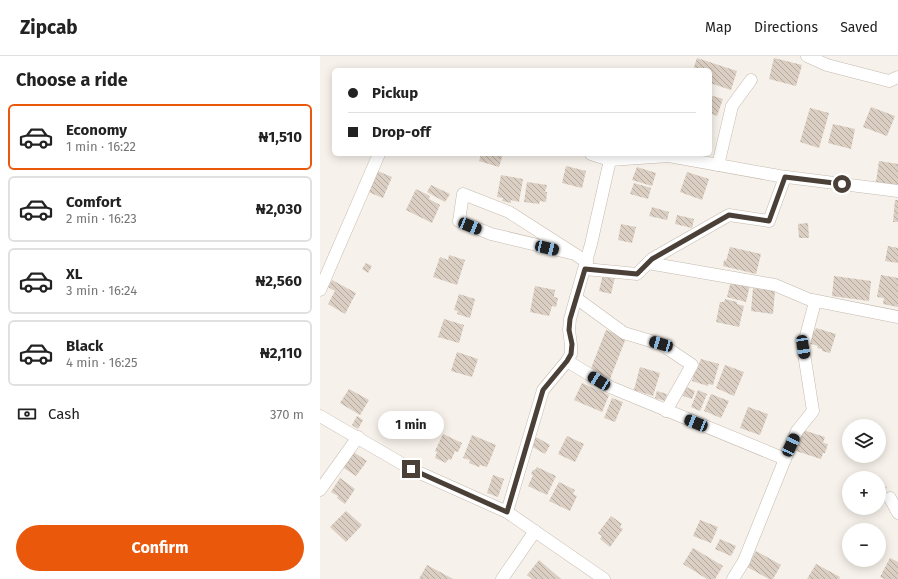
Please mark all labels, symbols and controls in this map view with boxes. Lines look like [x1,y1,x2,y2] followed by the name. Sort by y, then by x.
[20,16,78,39] text: Zipcab
[705,19,732,36] text: Map
[754,19,818,36] text: Directions
[840,19,878,36] text: Saved
[16,69,128,91] text: Choose a ride
[372,84,418,102] text: Pickup
[18,119,54,155] icon: car
[66,121,127,139] text: Economy
[372,123,431,141] text: Drop-off
[259,128,302,146] text: ₦1,510
[66,139,136,154] text: 1 min · 16:22
[833,175,851,193] route start
[18,191,54,227] icon: car
[66,193,122,211] text: Comfort
[256,200,302,218] text: ₦2,030
[66,211,137,226] text: 2 min · 16:23
[457,216,483,236] car
[534,239,560,257] car
[18,263,54,299] icon: car
[66,265,82,283] text: XL
[255,272,302,290] text: ₦2,560
[66,283,137,298] text: 3 min · 16:24
[795,334,811,360] car
[18,335,54,371] icon: car
[648,335,674,353] car
[66,337,103,355] text: Black
[260,344,302,362] text: ₦2,110
[66,355,137,370] text: 4 min · 16:25
[586,370,612,392] car
[16,403,38,425] icon: cash
[48,405,80,423] text: Cash
[270,407,304,422] text: 370 m
[378,411,444,439] callout: 1 min
[683,413,709,433] car
[395,417,427,432] text: 1 min
[842,419,886,567] map controls
[842,419,886,463] button: layers
[780,432,802,458] car
[402,460,420,478] route end
[842,471,886,515] button: +
[842,523,886,567] button: −
[16,525,304,571] button: Confirm

